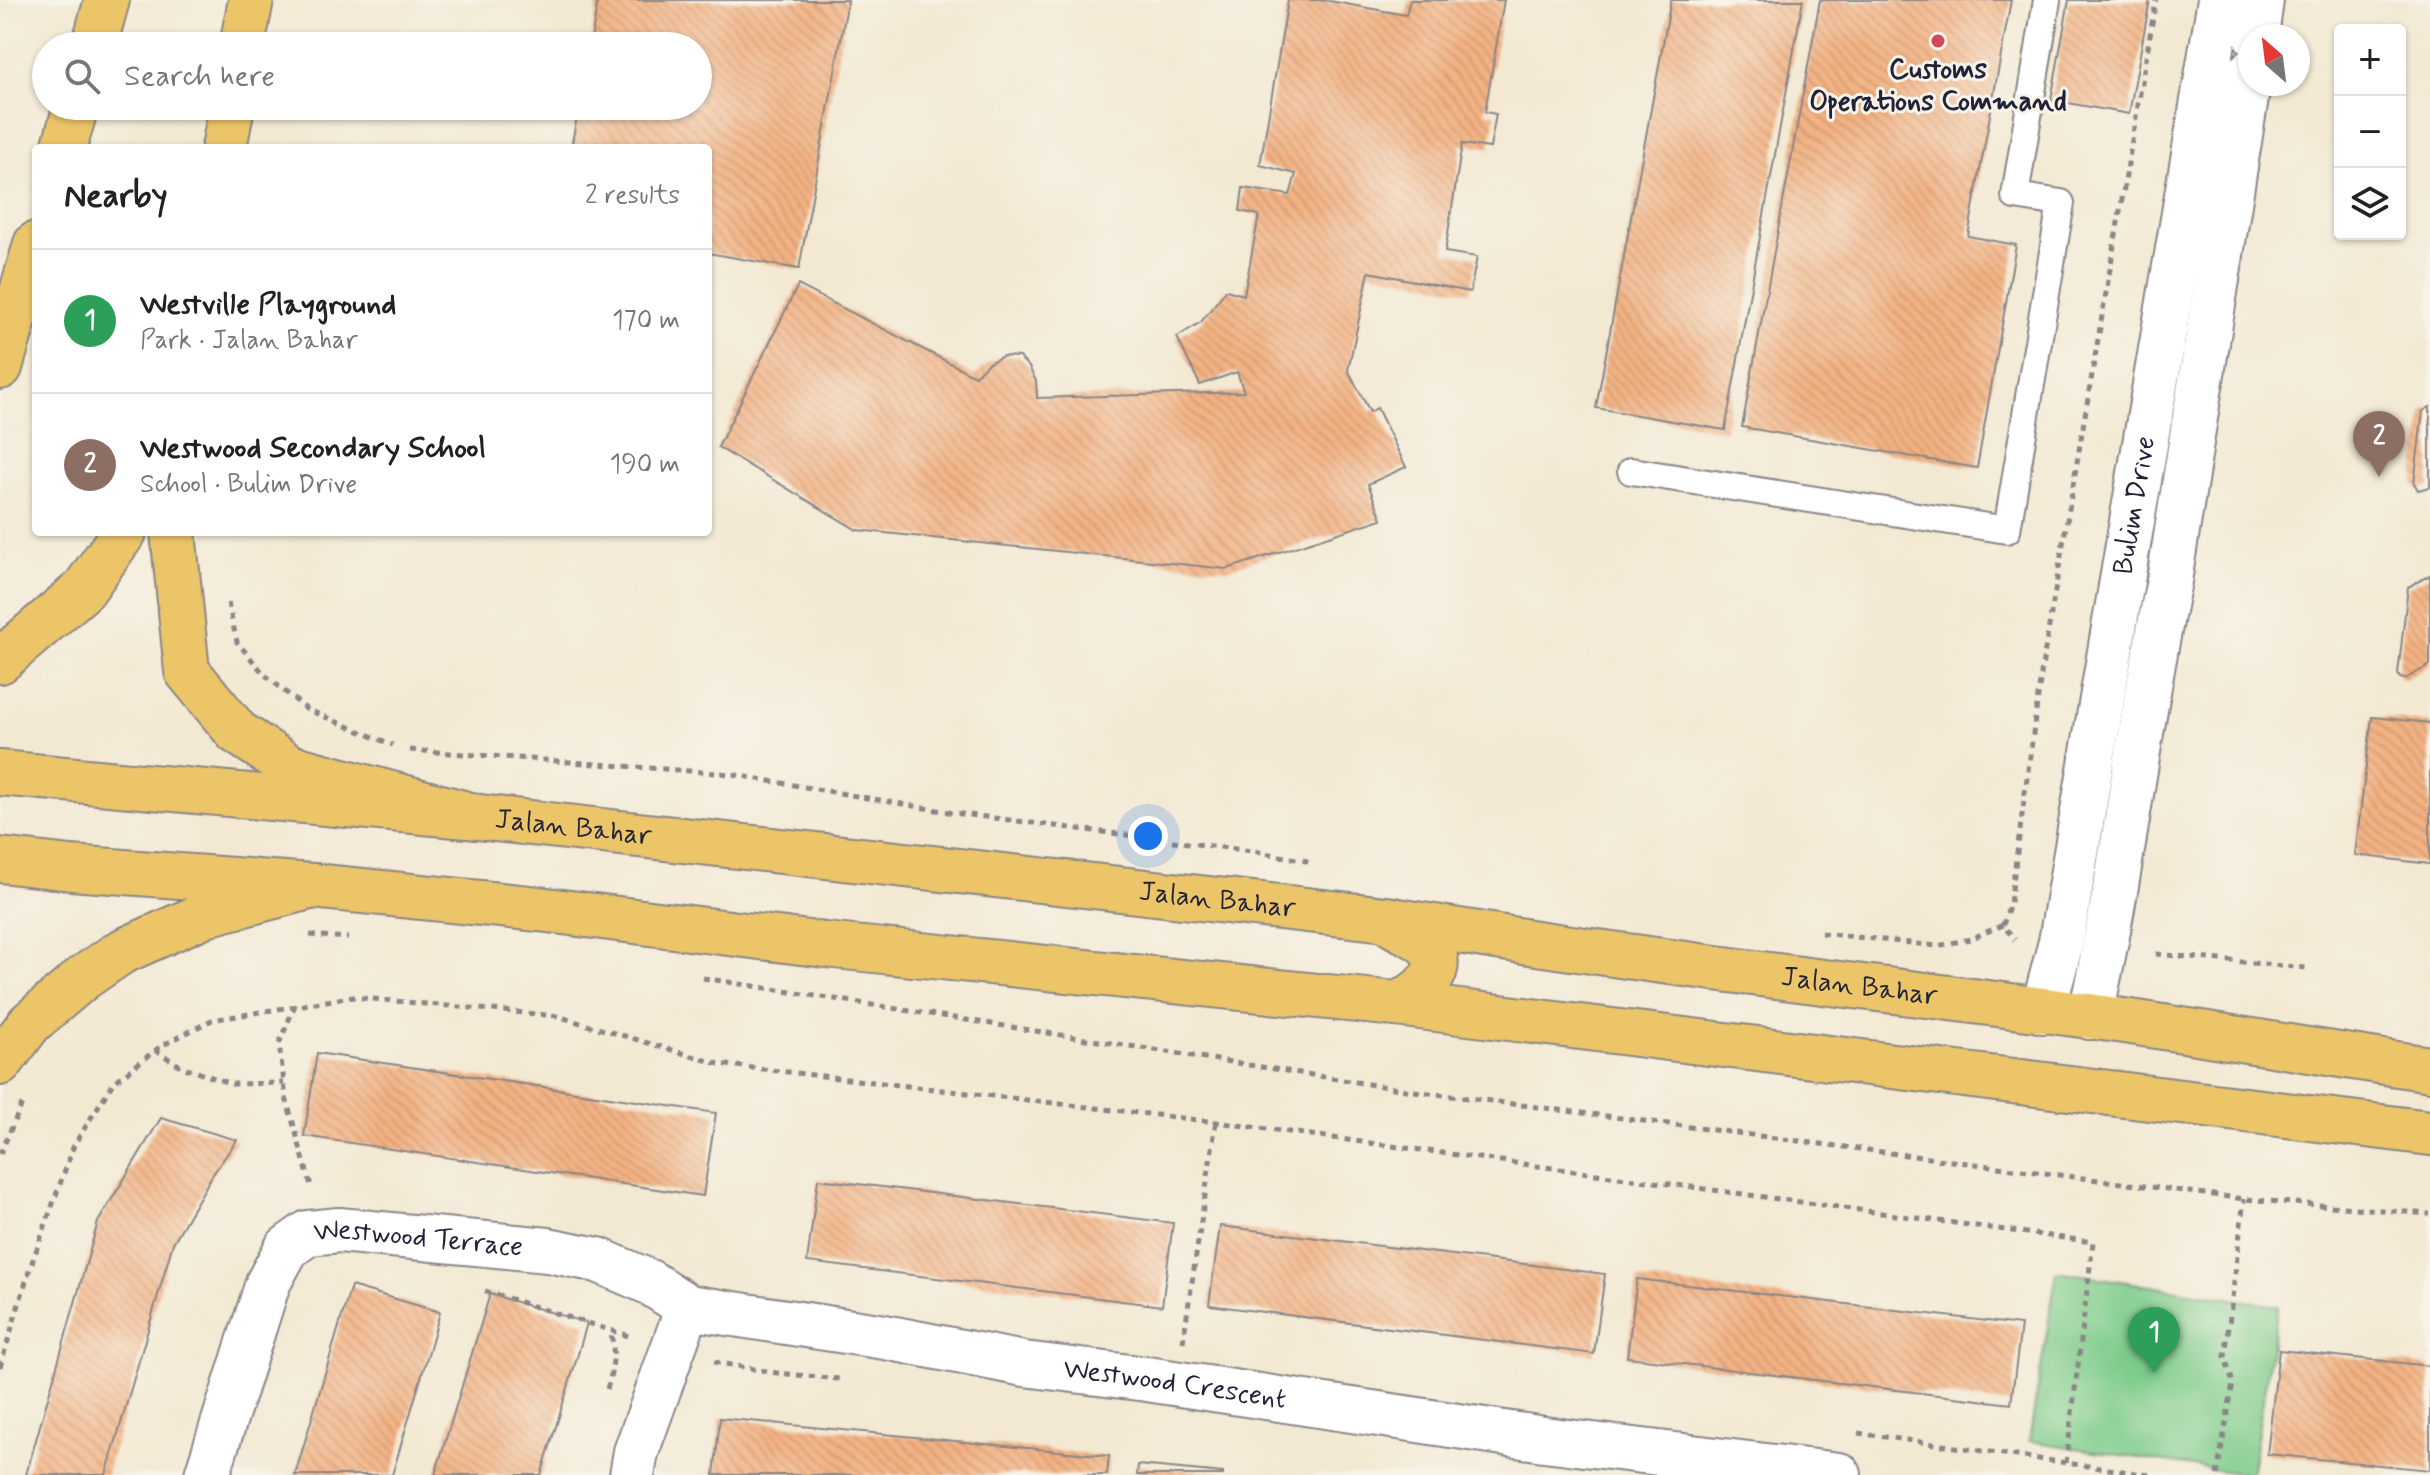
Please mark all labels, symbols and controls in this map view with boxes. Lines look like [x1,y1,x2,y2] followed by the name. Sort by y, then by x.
[2238,24,2310,96] north arrow
[2334,24,2406,240] map controls
[2334,24,2406,96] button: +
[32,32,712,120] search box
[1929,32,1947,50] marker: Customs Operations Command
[1809,52,2067,121] place label: Customs Operations Command
[60,54,104,98] icon: search
[124,57,275,96] text: Search here
[2334,96,2406,168] button: −
[2334,168,2406,240] button: layers
[64,174,168,219] text: Nearby
[585,179,680,213] text: 2 results
[140,285,396,324] text: Westville Playground
[84,304,96,338] text: 1
[612,304,680,338] text: 170 m
[140,324,358,358] text: Park · Jalan Bahar
[2353,411,2405,477] pin: 2
[140,429,486,468] text: Westwood Secondary School
[2105,433,2165,577] street label: Bulim Drive
[84,448,96,482] text: 2
[610,448,680,482] text: 190 m
[140,468,357,502] text: School · Bulim Drive
[493,801,654,855] street label: Jalan Bahar
[1128,816,1168,856] your location
[1137,873,1298,927] street label: Jalan Bahar
[1779,958,1941,1015] street label: Jalan Bahar
[312,1211,525,1266] street label: Westwood Terrace
[2128,1307,2180,1373] pin: 1
[1061,1350,1289,1418] street label: Westwood Crescent

